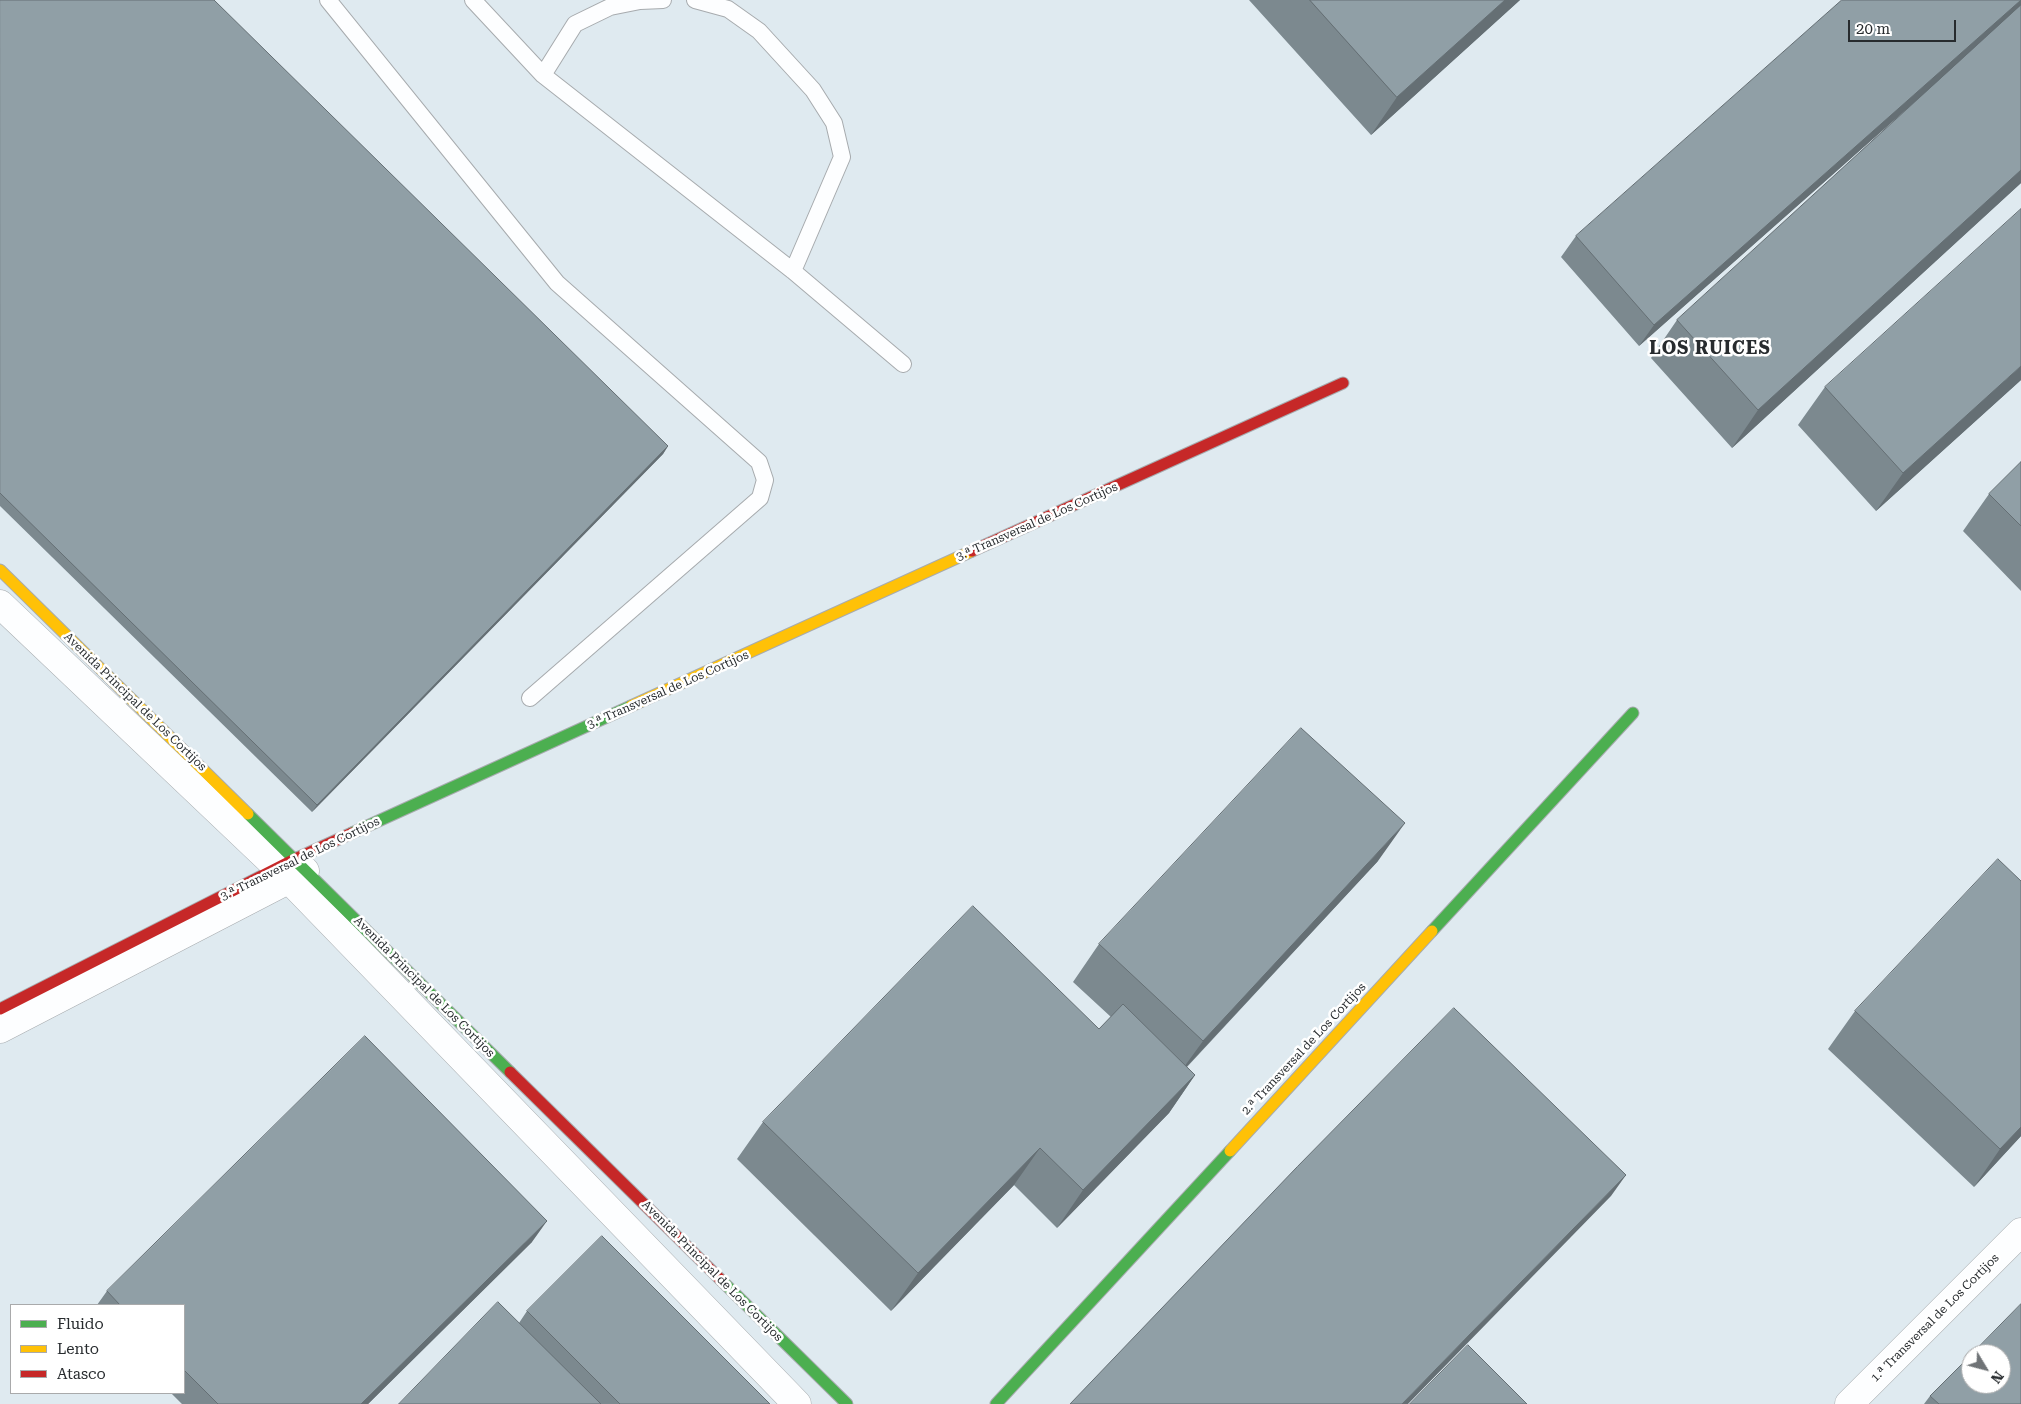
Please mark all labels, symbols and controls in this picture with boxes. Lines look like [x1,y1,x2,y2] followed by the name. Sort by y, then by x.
[1851,10,1958,42] scale bar
[1856,20,1890,38] text: 20 m
[1648,338,1772,360] district label: LOS RUICES
[954,480,1120,564] street label: 3.ª Transversal de Los Cortijos
[61,630,209,774] street label: Avenida Principal de Los Cortijos
[585,648,751,732] street label: 3.ª Transversal de Los Cortijos
[218,814,382,904] street label: 3.ª Transversal de Los Cortijos
[351,914,497,1060] street label: Avenida Principal de Los Cortijos
[1239,980,1369,1118] street label: 2.ª Transversal de Los Cortijos
[639,1198,785,1344] street label: Avenida Principal de Los Cortijos
[1868,1251,2002,1385] street label: 1.ª Transversal de Los Cortijos
[10,1304,185,1394] legend
[57,1315,104,1333] text: Fluido
[57,1340,99,1358] text: Lento
[1961,1344,2011,1394] north arrow
[57,1365,106,1383] text: Atasco
[1988,1368,2007,1387] text: N

